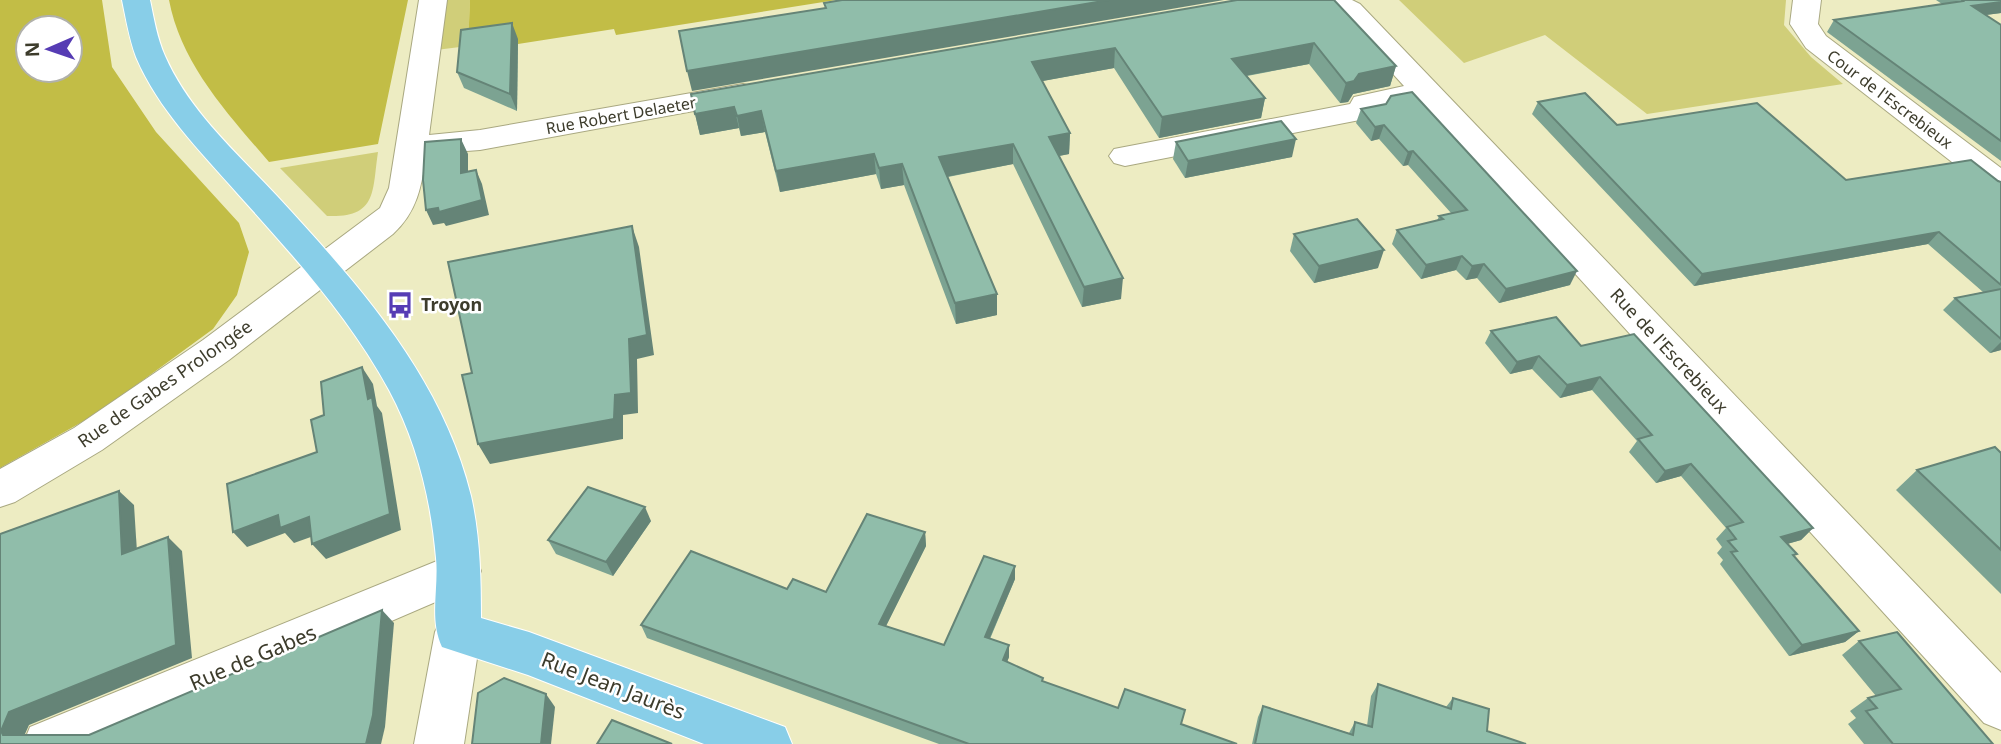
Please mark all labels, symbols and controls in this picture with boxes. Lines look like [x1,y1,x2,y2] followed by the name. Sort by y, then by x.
[14,14,84,84] north arrow
[19,41,45,58] text: N
[1823,44,1958,154] street label: Cour de l'Escrebieux
[544,91,698,139] street label: Rue Robert Delaeter
[1605,283,1734,418] street label: Rue de l'Escrebieux
[385,290,415,320] bus stop icon: Troyon
[421,292,482,316] place label: Troyon
[72,314,256,453] street label: Rue de Gabes Prolongée
[185,618,320,696] street label: Rue de Gabes
[537,645,689,725] street label: Rue Jean Jaurès

